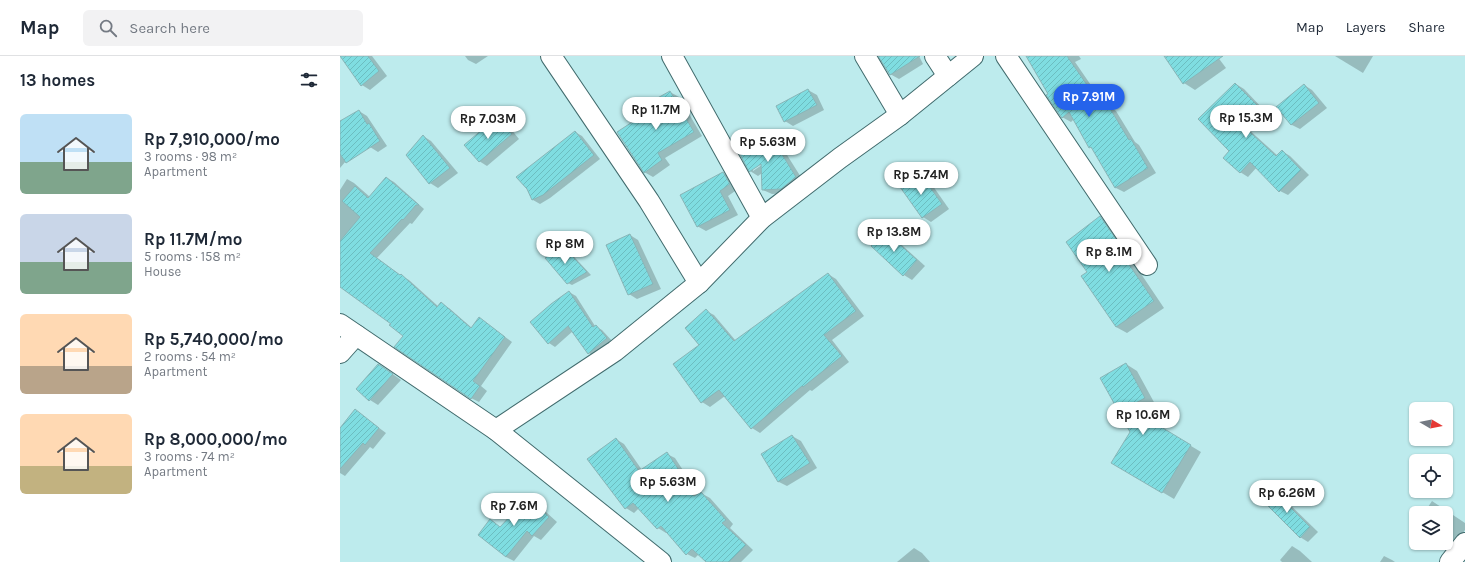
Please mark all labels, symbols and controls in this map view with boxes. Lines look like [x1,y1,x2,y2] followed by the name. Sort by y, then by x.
[83,10,363,46] search box
[20,17,59,39] text: Map
[97,17,119,39] icon: search
[129,19,210,37] text: Search here
[1296,19,1324,36] text: Map
[1346,19,1386,36] text: Layers
[1408,19,1445,36] text: Share
[298,69,320,91] icon: filters
[20,70,95,90] text: 13 homes
[1048,84,1130,118] pin: Rp 7.91M
[1063,89,1115,104] text: Rp 7.91M
[615,97,697,131] pin: Rp 11.7M
[631,102,681,117] text: Rp 11.7M
[1205,105,1287,139] pin: Rp 15.3M
[447,106,529,140] pin: Rp 7.03M
[1219,110,1273,125] text: Rp 15.3M
[460,111,516,126] text: Rp 7.03M
[144,129,280,149] text: Rp 7,910,000/mo
[727,129,809,163] pin: Rp 5.63M
[52,130,100,178] icon: home
[739,134,797,149] text: Rp 5.63M
[144,149,237,164] text: 3 rooms · 98 m²
[880,162,962,196] pin: Rp 5.74M
[144,164,207,179] text: Apartment
[893,167,949,182] text: Rp 5.74M
[853,219,935,253] pin: Rp 13.8M
[867,224,921,239] text: Rp 13.8M
[144,229,242,249] text: Rp 11.7M/mo
[52,230,100,278] icon: home
[537,231,593,265] pin: Rp 8M
[545,236,585,251] text: Rp 8M
[1072,239,1146,273] pin: Rp 8.1M
[1086,244,1132,259] text: Rp 8.1M
[144,249,241,264] text: 5 rooms · 158 m²
[144,264,181,279] text: House
[144,329,283,349] text: Rp 5,740,000/mo
[52,330,100,378] icon: home
[144,349,236,364] text: 2 rooms · 54 m²
[144,364,207,379] text: Apartment
[1102,402,1184,436] pin: Rp 10.6M
[1409,402,1453,446] north arrow
[1409,402,1453,550] map controls
[1116,407,1170,422] text: Rp 10.6M
[144,429,288,449] text: Rp 8,000,000/mo
[52,430,100,478] icon: home
[144,449,235,464] text: 3 rooms · 74 m²
[1409,454,1453,498] button: locate
[144,464,207,479] text: Apartment
[627,469,709,503] pin: Rp 5.63M
[639,474,697,489] text: Rp 5.63M
[1246,480,1328,514] pin: Rp 6.26M
[1258,485,1316,500] text: Rp 6.26M
[477,493,551,527] pin: Rp 7.6M
[490,498,538,513] text: Rp 7.6M
[1409,506,1453,550] button: layers

